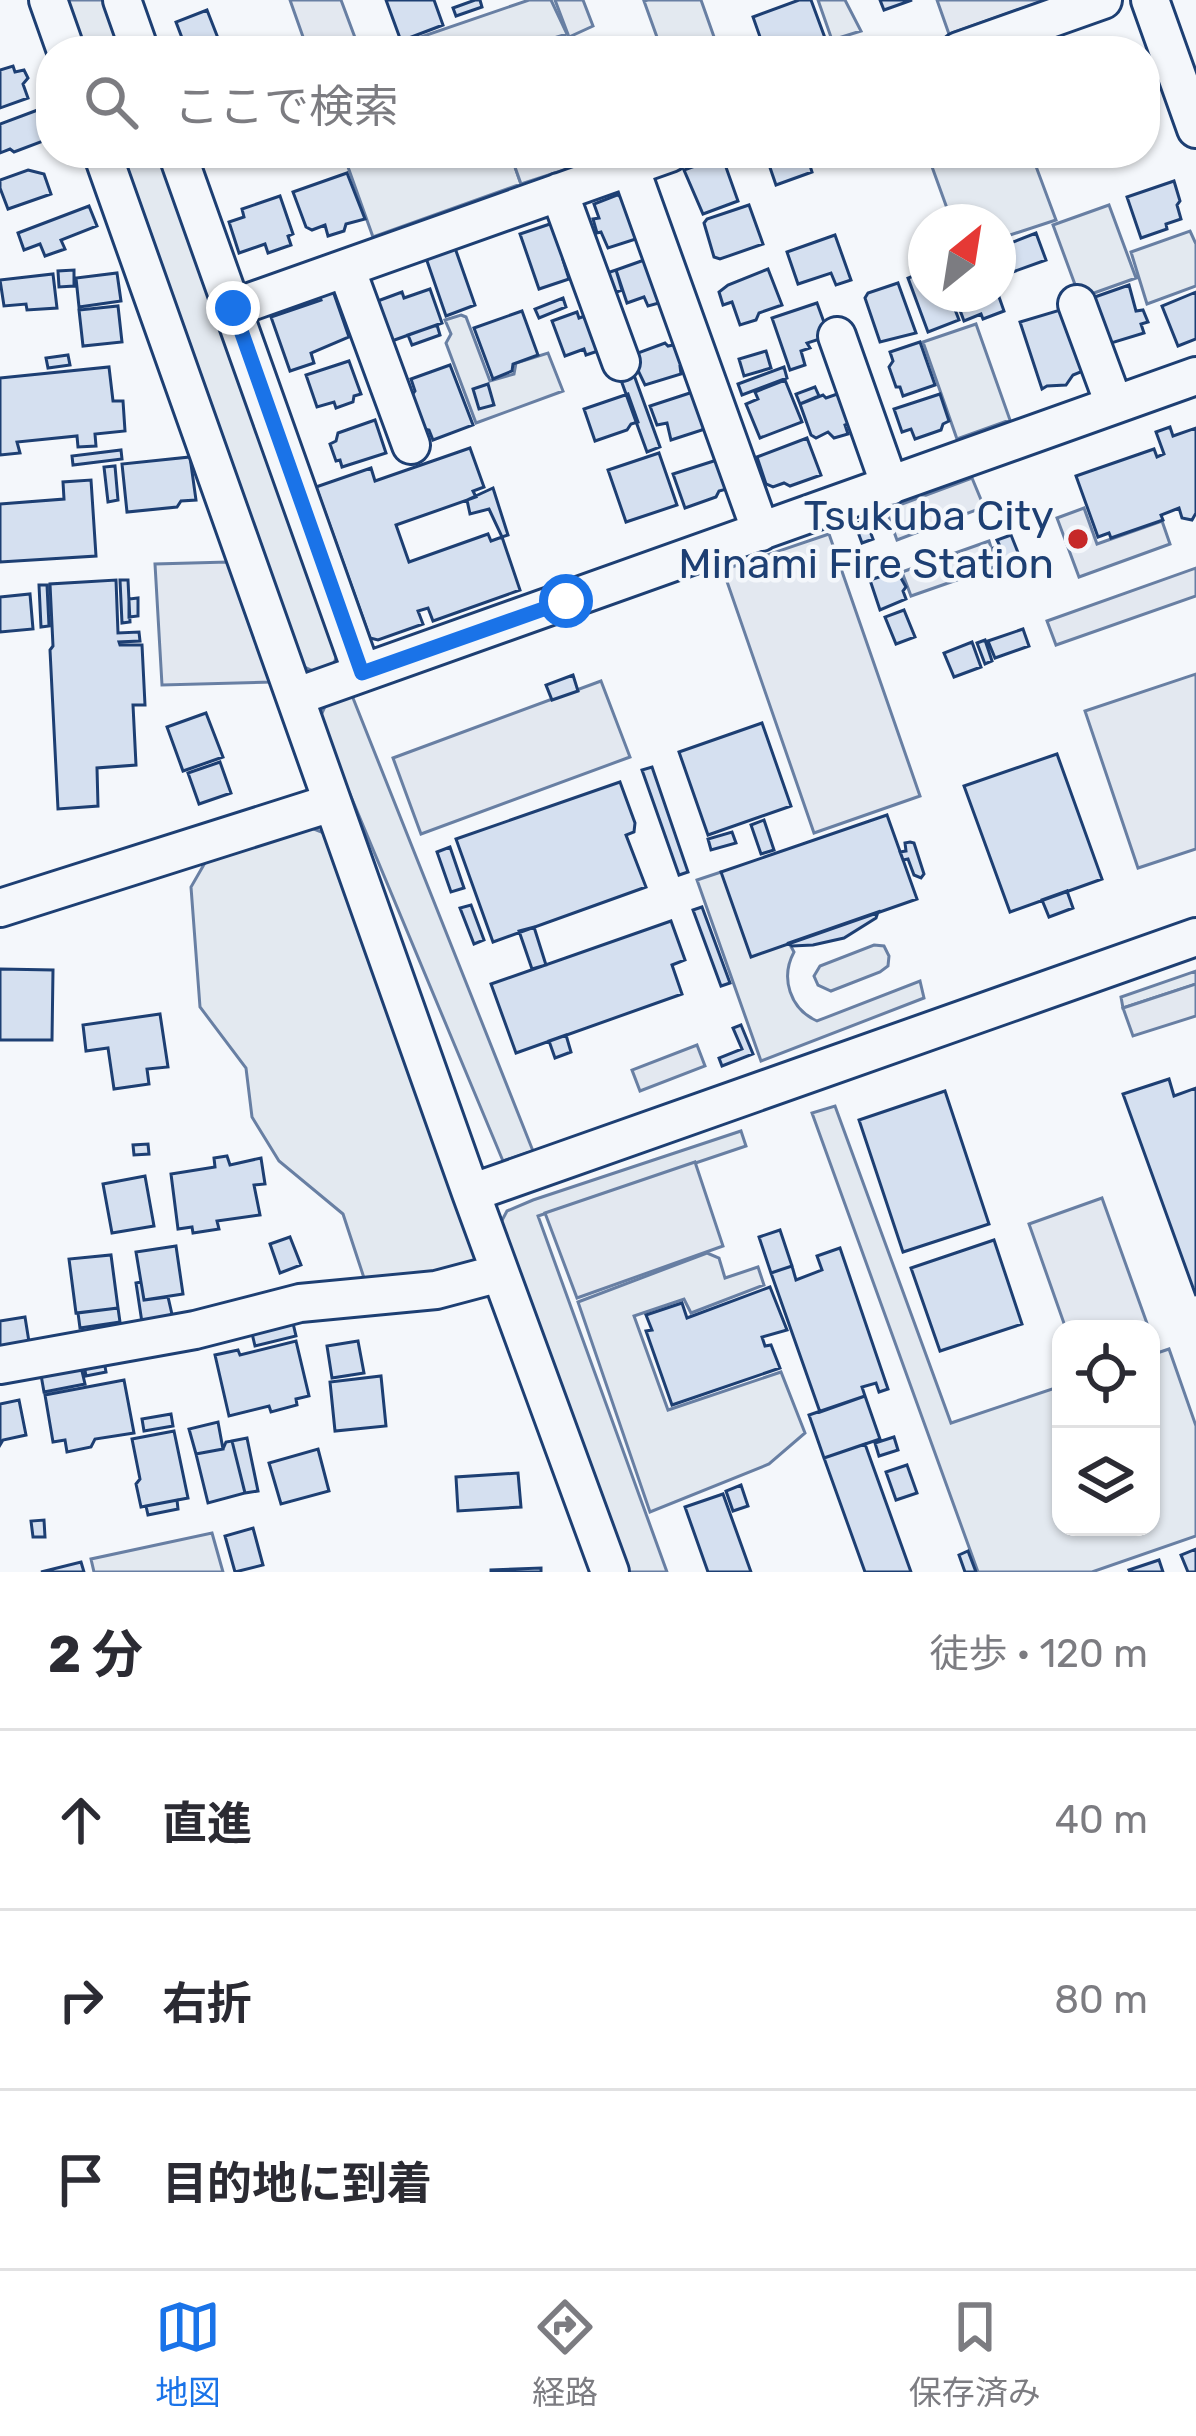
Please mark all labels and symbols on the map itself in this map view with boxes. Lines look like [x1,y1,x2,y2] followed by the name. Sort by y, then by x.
[908,204,1016,312] north arrow
[206,281,260,335] route end
[678,491,1054,589] place label: Tsukuba City Minami Fire Station
[1065,526,1091,552] marker: Tsukuba City Minami Fire Station
[539,574,593,628] route start

